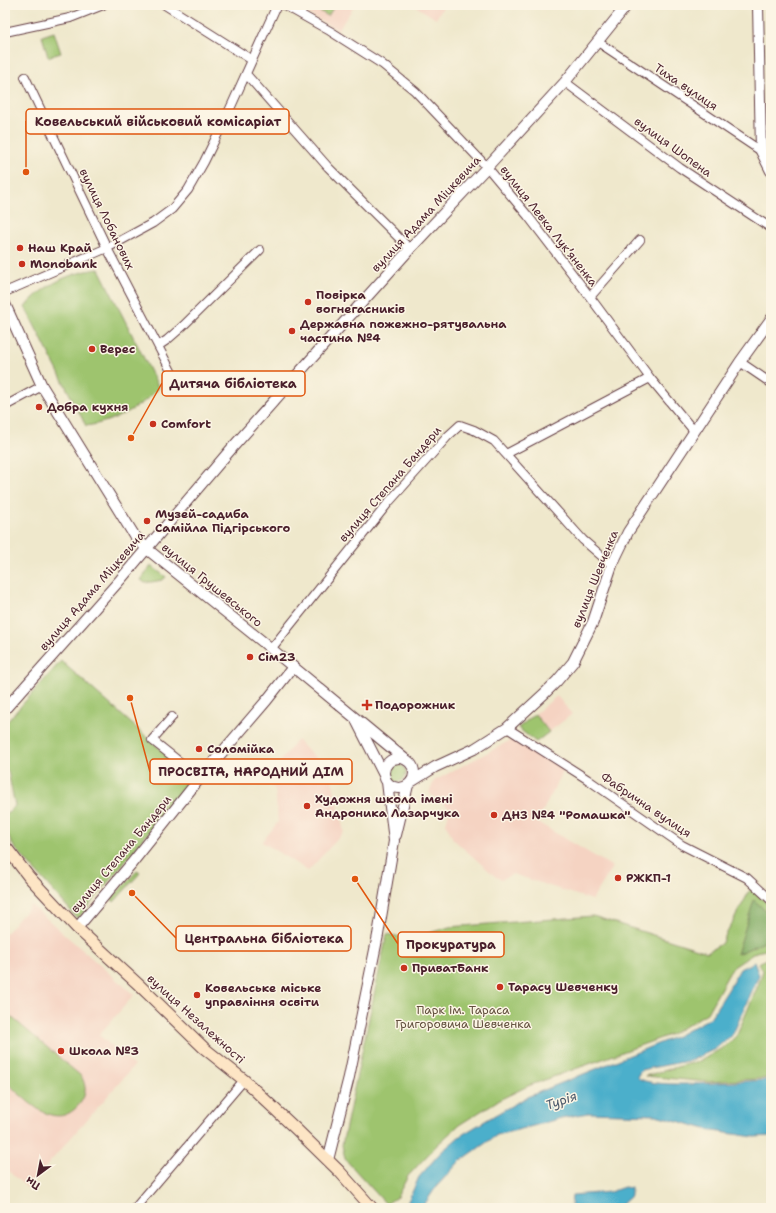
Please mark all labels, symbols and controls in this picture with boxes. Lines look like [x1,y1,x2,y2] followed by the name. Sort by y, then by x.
[651,60,721,114] street label: Тиха вулиця
[26,109,289,134] callout: Ковельський військовий комісаріат
[35,113,281,130] text: Ковельський військовий комісаріат
[631,113,716,181] street label: вулиця Шопена
[368,152,485,276] street label: вулиця Адама Міцкевича
[497,162,602,290] street label: вулиця Левка Лукʼяненка
[76,166,138,272] street label: вулиця Лобанових
[28,240,93,256] place label: Наш Край
[15,243,25,253] marker: Наш Край
[30,256,97,272] place label: Monobank
[17,259,27,269] marker: Monobank
[316,287,405,317] place label: Повірка вогнегасників
[303,297,313,307] marker: Повірка вогнегасників
[300,316,507,346] place label: Державна пожежно-рятувальна частина №4
[287,326,297,336] marker: Державна пожежно-рятувальна частина №4
[100,341,135,357] place label: Верес
[87,344,97,354] marker: Верес
[162,371,305,396] callout: Дитяча бібліотека
[169,375,297,392] text: Дитяча бібліотека
[47,399,128,415] place label: Добра кухня
[34,402,44,412] marker: Добра кухня
[161,416,211,432] place label: Comfort
[148,419,158,429] marker: Comfort
[335,422,445,545] street label: вулиця Степана Бандери
[155,506,291,536] place label: Музей-садиба Самійла Підгірського
[142,516,152,526] marker: Музей-садиба Самійла Підгірського
[36,527,149,654] street label: вулиця Адама Міцкевича
[568,527,622,630] street label: вулиця Шевченка
[158,539,266,631] street label: вулиця Грушевського
[258,649,295,665] place label: Сім23
[245,652,255,662] marker: Сім23
[375,697,456,713] place label: Подорожник
[362,700,372,710] marker: Подорожник
[207,741,275,757] place label: Соломійка
[194,744,204,754] marker: Соломійка
[150,759,352,784] callout: ПРОСВІТА, НАРОДНИЙ ДІМ
[158,762,344,780] text: ПРОСВІТА, НАРОДНИЙ ДІМ
[598,769,694,841] street label: Фабрична вулиця
[315,791,460,821] place label: Художня школа імені Андроника Лазарчука
[67,792,175,916] street label: вулиця Степана Бандери
[302,801,312,811] marker: Художня школа імені Андроника Лазарчука
[502,807,631,823] place label: ДНЗ №4 "Ромашка"
[489,810,499,820] marker: ДНЗ №4 "Ромашка"
[626,870,671,886] place label: РЖКП-1
[613,873,623,883] marker: РЖКП-1
[176,926,351,951] callout: Центральна бібліотека
[184,930,344,947] text: Центральна бібліотека
[398,932,504,957] callout: Прокуратура
[406,936,496,953] text: Прокуратура
[412,960,489,976] place label: ПриватБанк
[399,963,409,973] marker: ПриватБанк
[144,971,248,1067] street label: вулиця Незалежності
[508,979,618,995] place label: Тарасу Шевченку
[205,980,322,1010] place label: Ковельське міське управління освіти
[495,982,505,992] marker: Тарасу Шевченку
[192,990,202,1000] marker: Ковельське міське управління освіти
[395,1002,531,1032] park label: Парк ім. Тараса Григоровича Шевченка
[69,1043,139,1059] place label: Школа №3
[56,1046,66,1056] marker: Школа №3
[543,1087,579,1114] water label: Турія
[18,1155,58,1195] north arrow
[23,1173,43,1193] text: Пн

